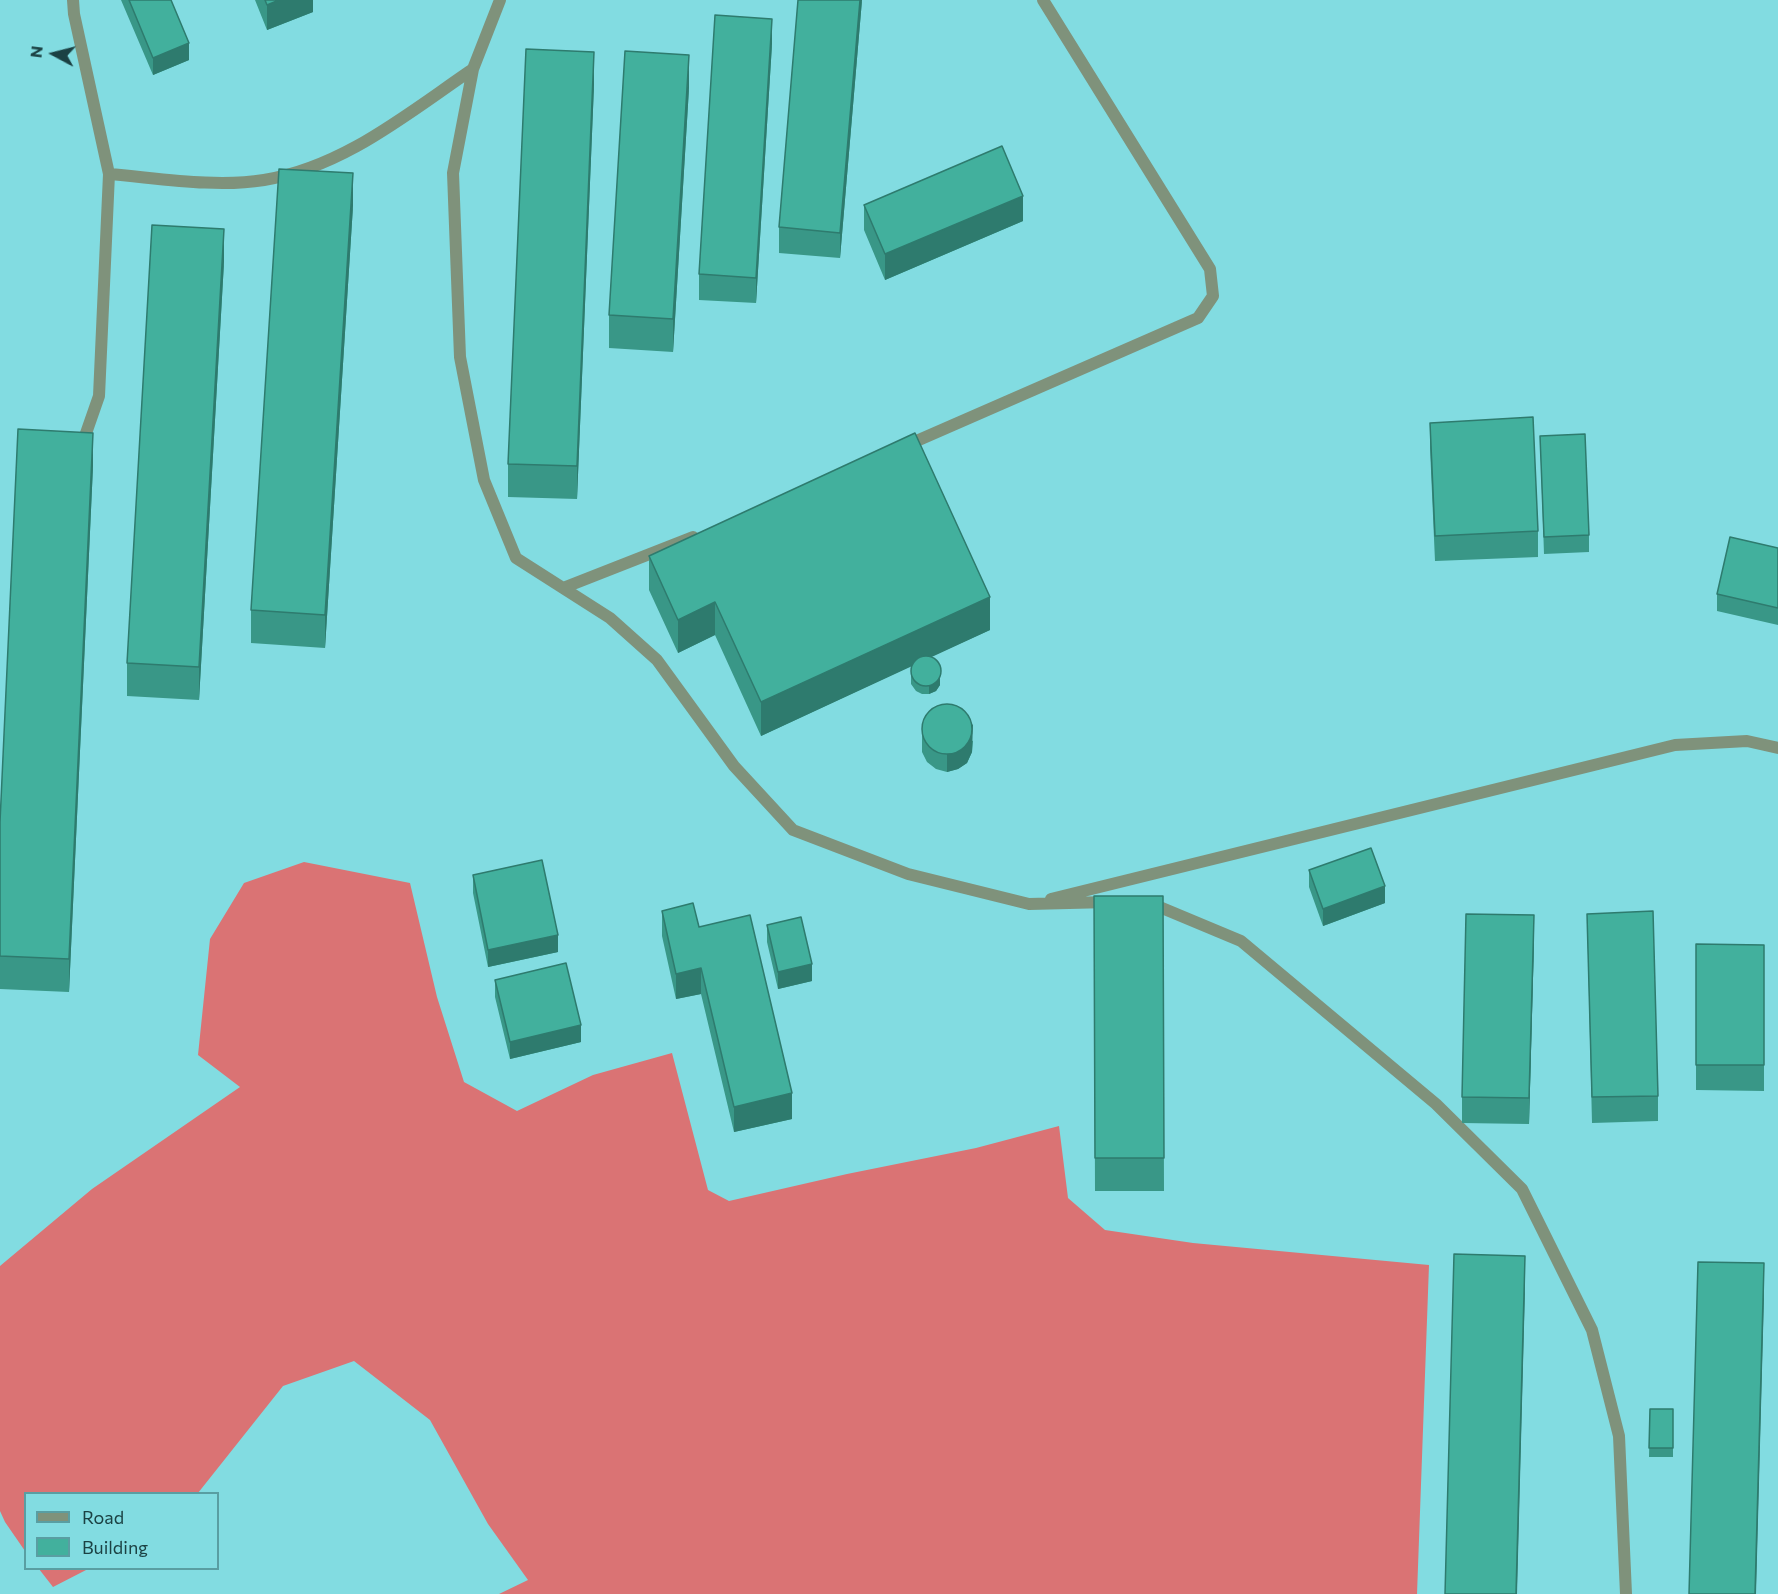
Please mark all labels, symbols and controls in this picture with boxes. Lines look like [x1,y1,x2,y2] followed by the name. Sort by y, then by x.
[24,24,84,84] north arrow
[25,45,46,59] text: N
[24,1492,219,1570] legend
[82,1506,124,1528] text: Road
[82,1536,148,1558] text: Building

